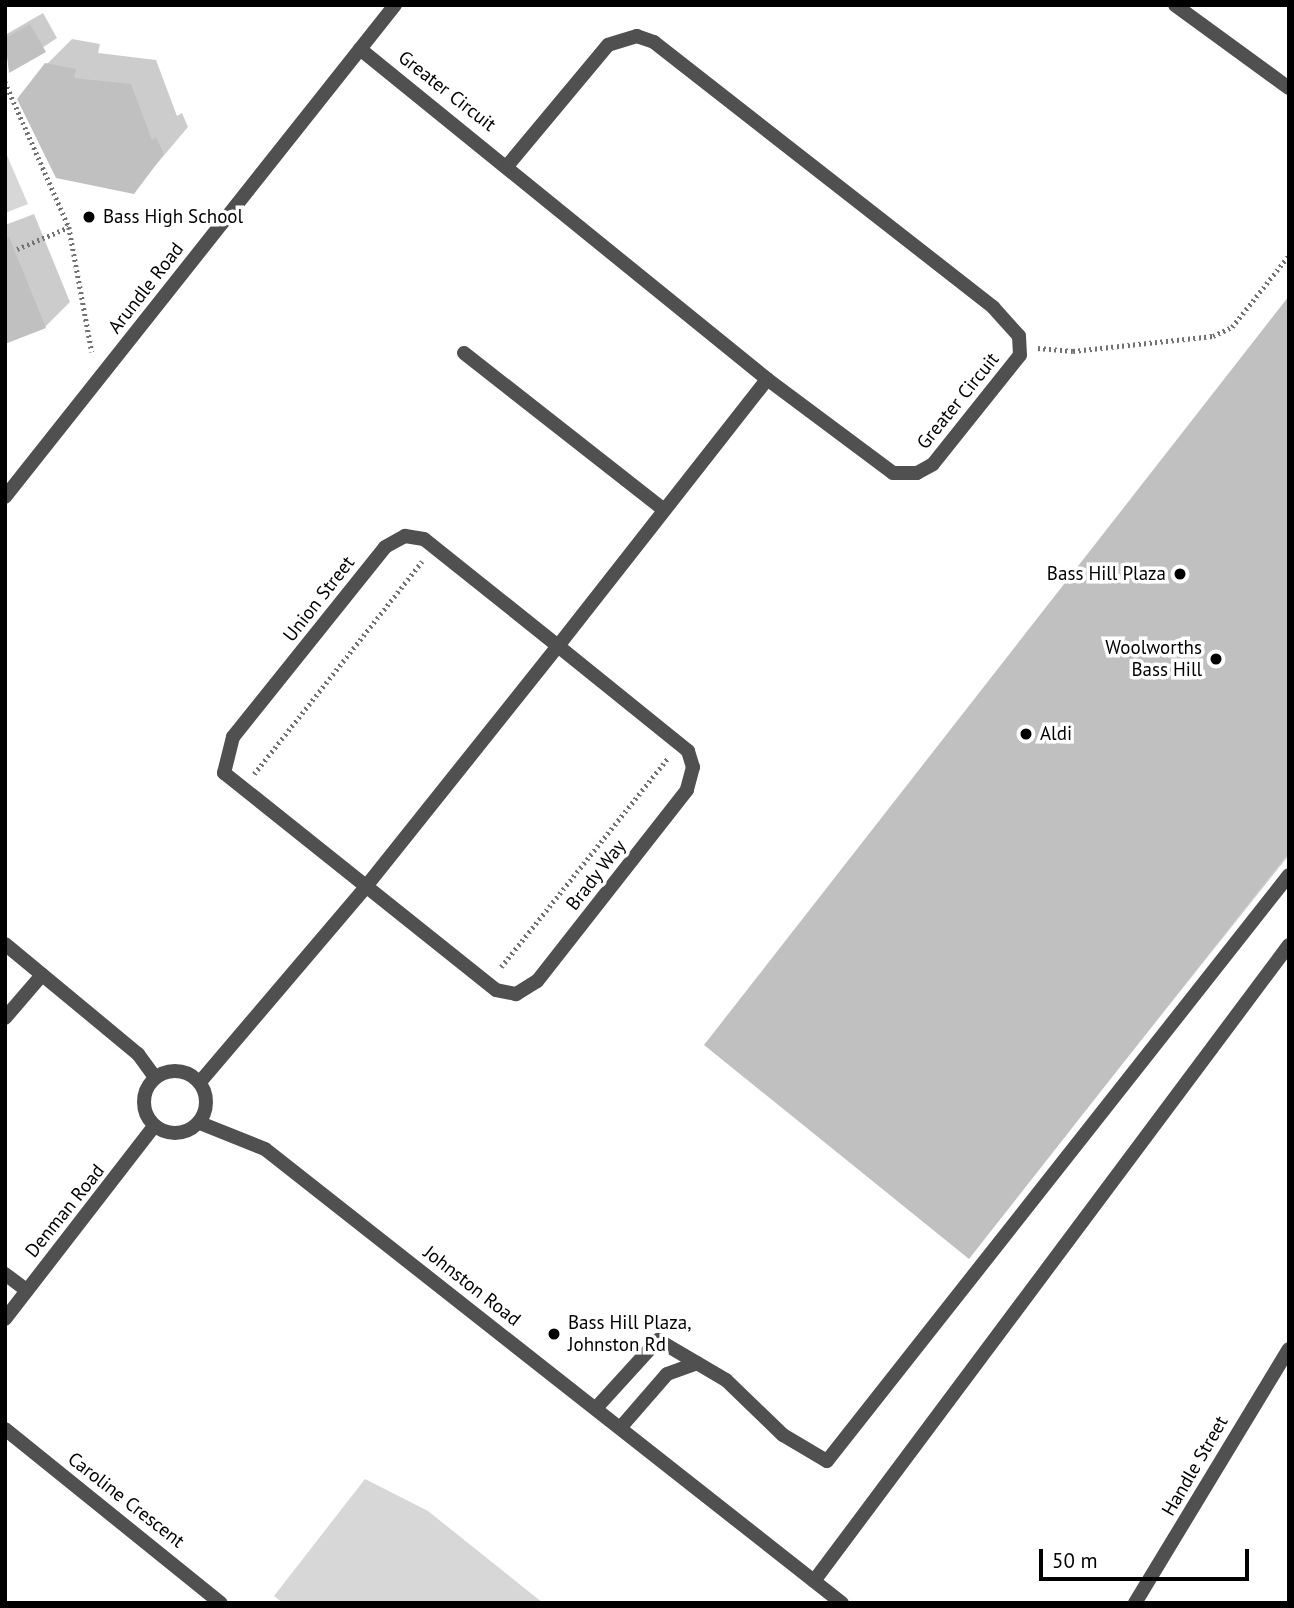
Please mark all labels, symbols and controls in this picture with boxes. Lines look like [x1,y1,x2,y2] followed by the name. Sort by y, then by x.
[394,46,500,136] street label: Greater Circuit
[103,206,243,228] place label: Bass High School
[81,209,97,225] marker: Bass High School
[103,238,189,338] street label: Arundle Road
[912,348,1004,454] street label: Greater Circuit
[279,552,359,646] street label: Union Street
[1047,563,1166,585] place label: Bass Hill Plaza
[1172,566,1188,582] marker: Bass Hill Plaza
[1105,637,1202,681] place label: Woolworths Bass Hill
[1208,651,1224,667] marker: Woolworths Bass Hill
[1040,723,1072,745] place label: Aldi
[1018,726,1034,742] marker: Aldi
[561,835,631,915] street label: Brady Way
[21,1160,109,1262] street label: Denman Road
[419,1241,525,1331] street label: Johnston Road
[568,1312,691,1356] place label: Bass Hill Plaza, Johnston Rd
[546,1326,562,1342] marker: Bass Hill Plaza, Johnston Rd
[1157,1412,1233,1520] street label: Handle Street
[63,1447,189,1553] street label: Caroline Crescent
[1042,1534,1252,1578] scale bar
[1052,1547,1098,1574] text: 50 m

